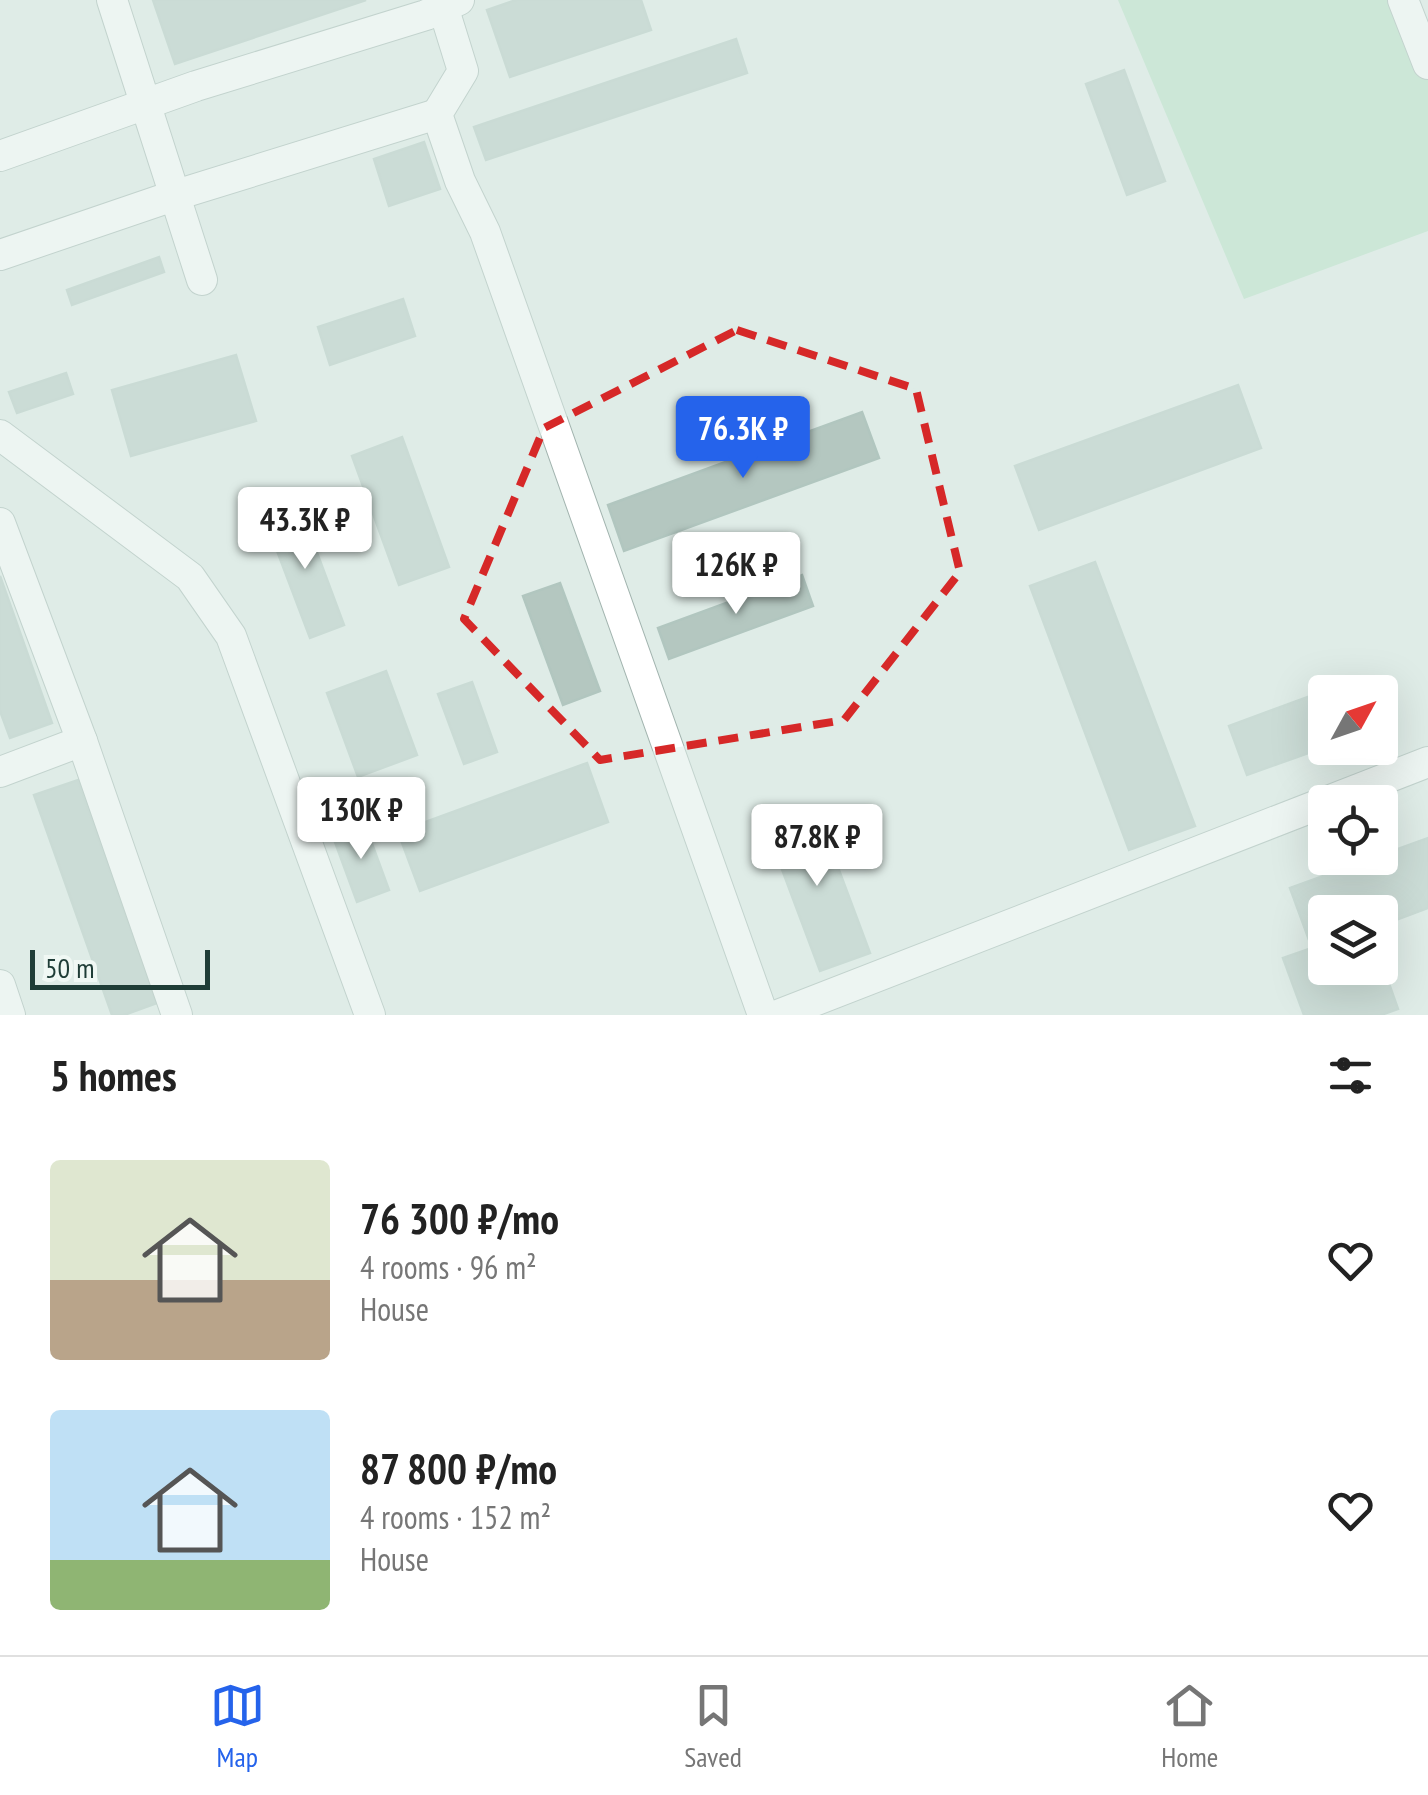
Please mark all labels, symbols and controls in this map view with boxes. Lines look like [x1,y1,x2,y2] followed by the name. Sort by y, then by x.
[651,396,835,481] pin: 76.3K ₽
[698,407,788,449] text: 76.3K ₽
[213,487,397,572] pin: 43.3K ₽
[260,498,350,540] text: 43.3K ₽
[655,532,817,617] pin: 126K ₽
[694,543,778,585] text: 126K ₽
[1308,675,1398,765] north arrow
[1308,675,1398,985] map controls
[280,777,442,862] pin: 130K ₽
[1308,785,1398,875] button: locate
[319,788,403,830] text: 130K ₽
[725,804,909,889] pin: 87.8K ₽
[773,815,861,857] text: 87.8K ₽
[1308,895,1398,985] button: layers
[30,945,210,990] scale bar
[45,949,94,986] text: 50 m
[50,1048,177,1103] text: 5 homes
[1323,1048,1378,1103] icon: filters
[360,1191,559,1246] text: 76 300 ₽/mo
[130,1200,250,1320] icon: home
[1323,1233,1378,1288] icon: heart
[360,1246,537,1288] text: 4 rooms · 96 m²
[360,1288,429,1330] text: House
[360,1441,557,1496] text: 87 800 ₽/mo
[130,1450,250,1570] icon: home
[1323,1483,1378,1538] icon: heart
[360,1496,551,1538] text: 4 rooms · 152 m²
[360,1538,429,1580] text: House
[210,1678,265,1775] tab: Map
[684,1678,742,1775] tab: Saved
[1161,1678,1218,1775] tab: Home

